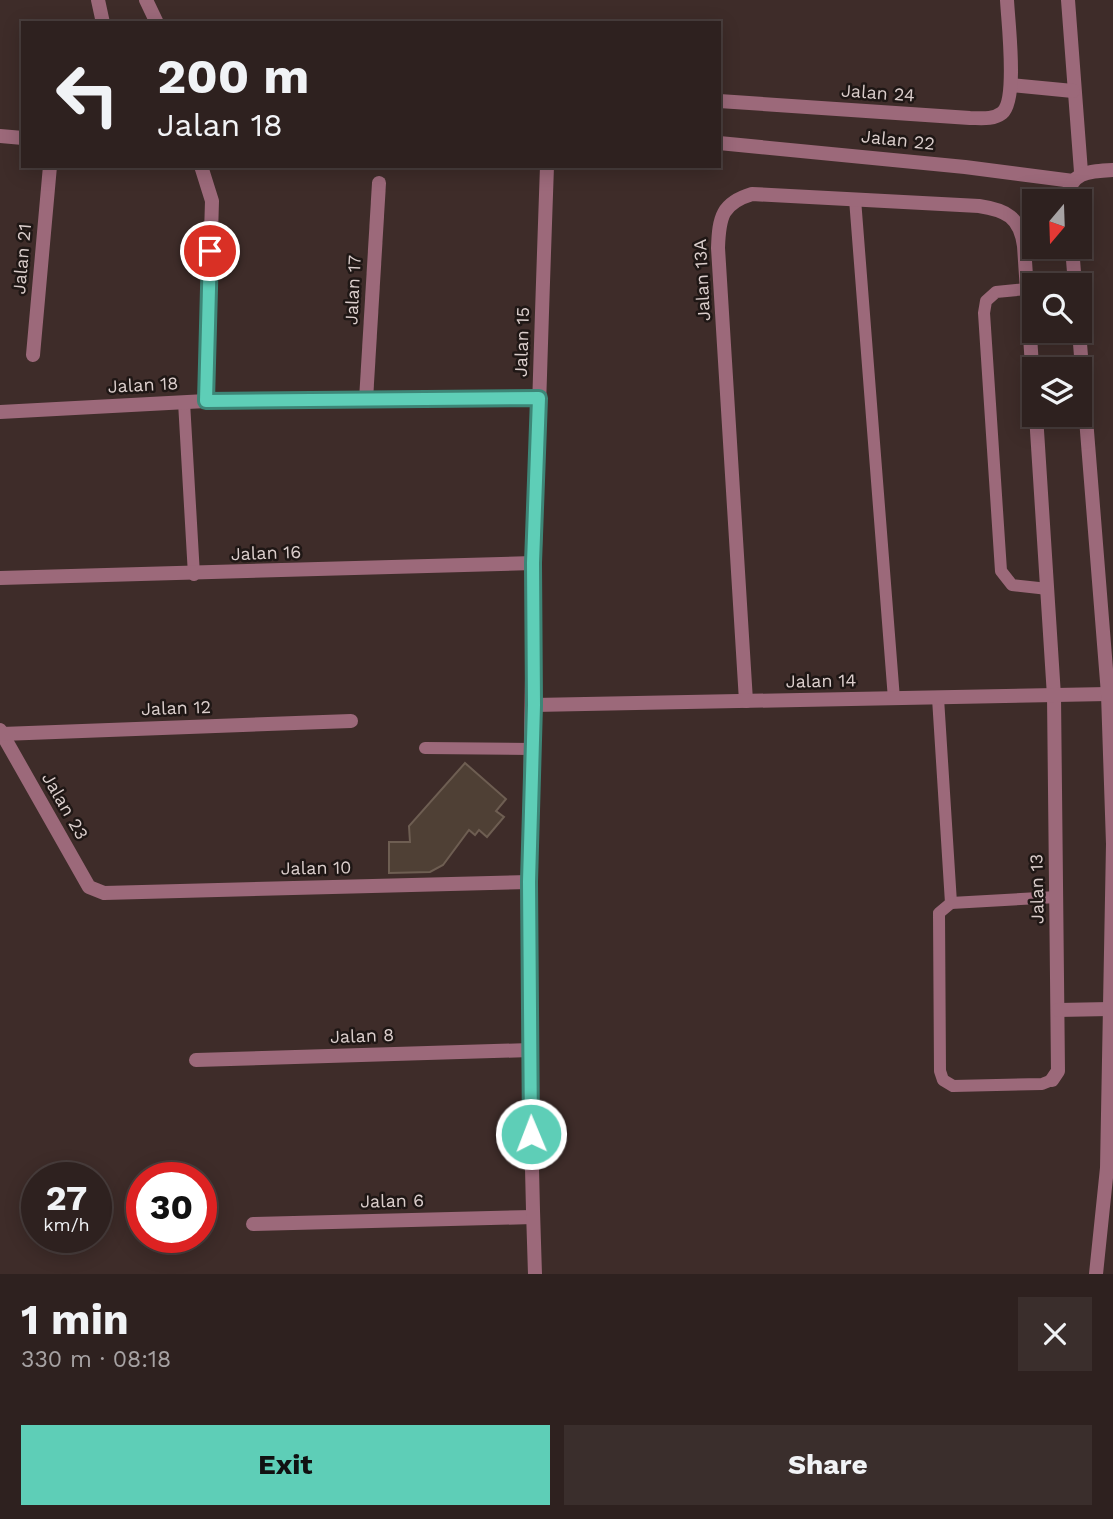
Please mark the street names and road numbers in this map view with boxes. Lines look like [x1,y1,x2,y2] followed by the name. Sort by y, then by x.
[840,79,916,106] street label: Jalan 24
[860,125,936,154] street label: Jalan 22
[8,223,35,295] street label: Jalan 21
[689,238,714,322] street label: Jalan 13A
[340,255,365,325] street label: Jalan 17
[510,307,533,377] street label: Jalan 15
[107,372,179,397] street label: Jalan 18
[230,541,302,564] street label: Jalan 16
[785,669,857,692] street label: Jalan 14
[141,696,211,719] street label: Jalan 12
[38,768,93,843] street label: Jalan 23
[1025,854,1048,924] street label: Jalan 13
[280,856,352,879] street label: Jalan 10
[330,1024,394,1047] street label: Jalan 8
[360,1189,424,1212] street label: Jalan 6

